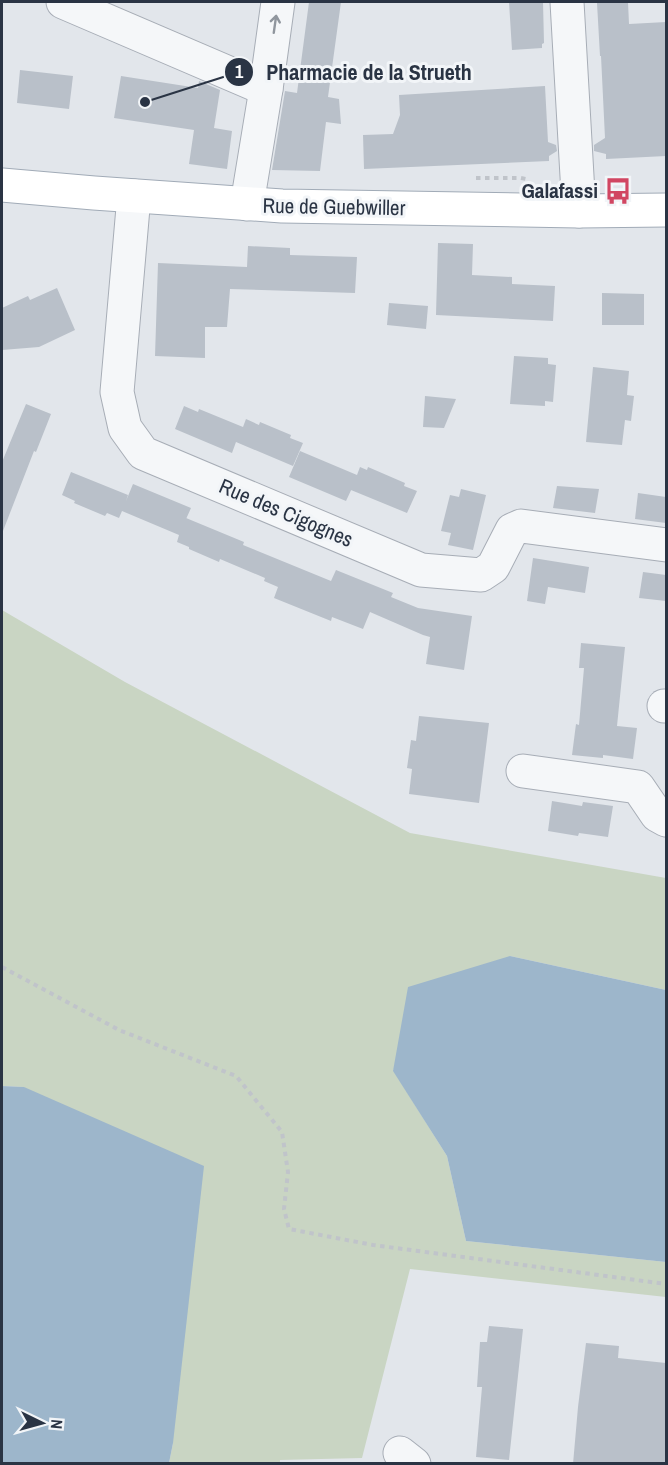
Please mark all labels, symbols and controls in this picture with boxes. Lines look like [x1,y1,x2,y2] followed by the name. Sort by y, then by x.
[269,15,280,35] one-way arrow
[224,52,484,92] callout: Pharmacie de la Strueth
[266,57,472,87] text: Pharmacie de la Strueth
[235,59,244,84] text: 1
[521,176,598,205] place label: Galafassi
[603,176,633,206] bus stop icon: Galafassi
[262,191,406,222] street label: Rue de Guebwiller
[215,471,358,554] street label: Rue des Cigognes
[12,1393,72,1453] north arrow
[46,1419,68,1430] text: N

